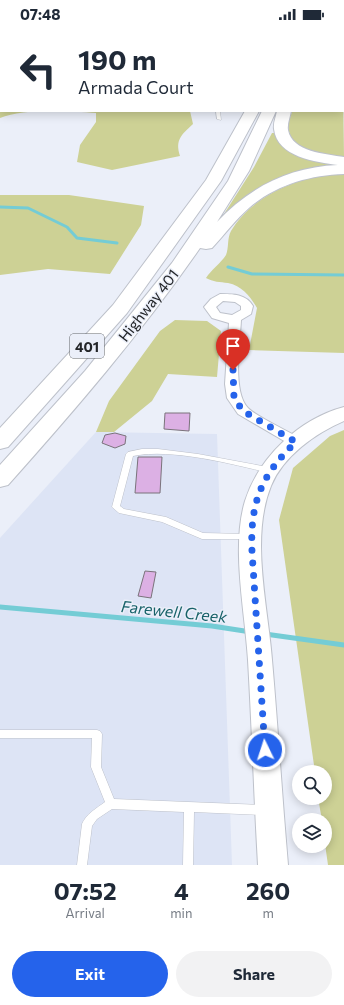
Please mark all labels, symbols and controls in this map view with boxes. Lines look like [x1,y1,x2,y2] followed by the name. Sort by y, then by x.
[20,5,61,23] text: 07:48
[78,42,156,76] text: 190 m
[12,44,64,96] icon: left
[78,76,194,98] text: Armada Court
[114,265,182,345] street label: Highway 401
[216,329,250,370] pin
[70,334,104,358] road number: 401
[222,335,244,357] icon: arrive
[120,596,228,626] water label: Farewell Creek
[244,729,286,771] position arrow
[292,765,332,853] map controls
[292,765,332,805] button: search
[292,813,332,853] button: layers
[54,876,117,905] text: 07:52
[174,876,189,905] text: 4
[246,876,290,905] text: 260
[65,905,105,921] text: Arrival
[170,905,192,921] text: min
[262,905,274,921] text: m
[12,951,168,997] button: Exit
[176,951,332,997] button: Share

